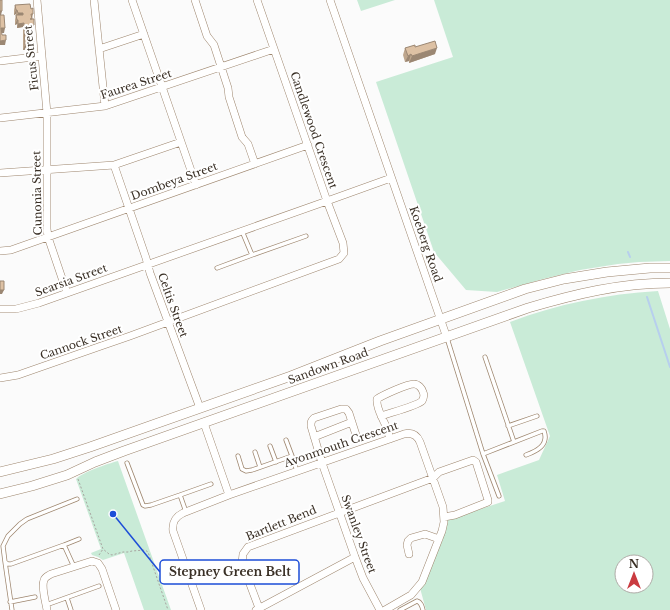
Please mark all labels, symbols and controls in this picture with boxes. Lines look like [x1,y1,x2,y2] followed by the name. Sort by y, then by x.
[21,24,41,91] street label: Ficus Street
[99,66,174,102] street label: Faurea Street
[287,70,341,191] street label: Candlewood Crescent
[29,150,45,235] street label: Cunonia Street
[129,159,220,203] street label: Dombeya Street
[406,204,446,284] street label: Koeberg Road
[33,260,110,300] street label: Searsia Street
[155,271,191,340] street label: Celtis Street
[38,321,125,363] street label: Cannock Street
[286,345,371,387] street label: Sandown Road
[281,418,401,470] street label: Avonmouth Crescent
[338,493,380,576] street label: Swanley Street
[244,502,319,544] street label: Bartlett Bend
[614,554,654,594] north arrow
[629,557,640,571] text: N
[160,560,299,584] callout: Stepney Green Belt
[169,564,291,579] text: Stepney Green Belt

